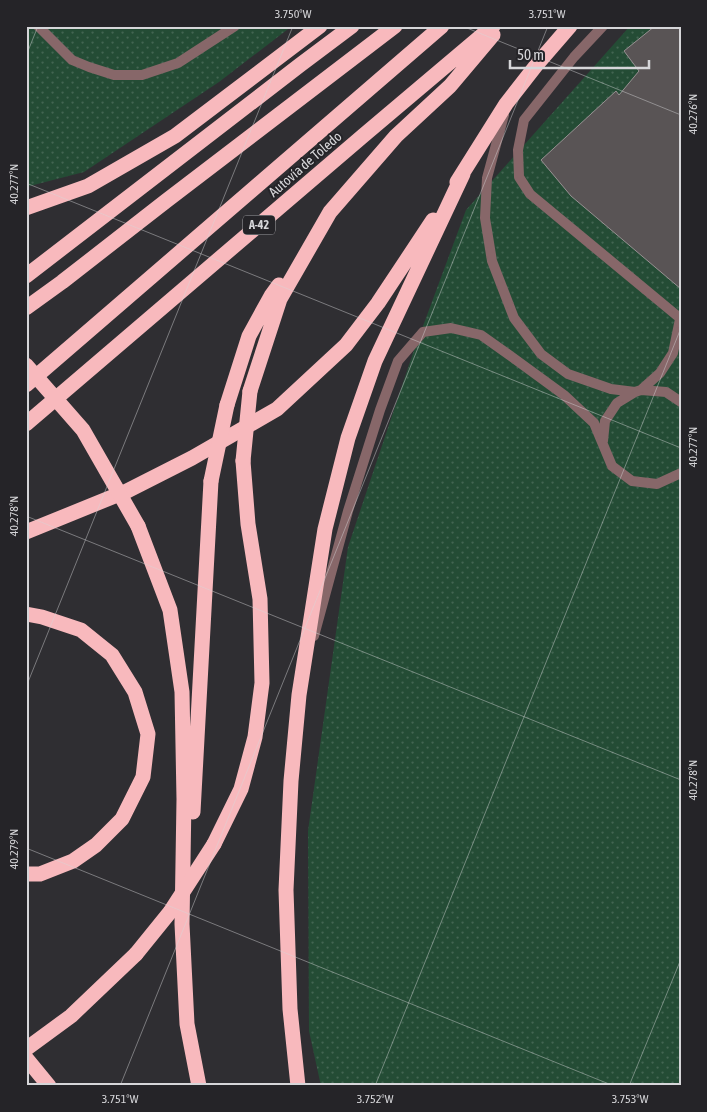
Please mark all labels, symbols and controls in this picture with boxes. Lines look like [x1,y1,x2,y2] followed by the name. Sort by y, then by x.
[275,7,312,21] text: 3.750°W
[529,7,566,21] text: 3.751°W
[510,38,648,70] scale bar
[517,46,544,63] text: 50 m
[686,94,700,134] text: 40.276°N
[265,128,345,200] street label: Autovía de Toledo
[7,164,21,204] text: 40.277°N
[243,216,275,234] road number: A-42
[686,427,700,467] text: 40.277°N
[7,496,21,536] text: 40.278°N
[686,760,700,800] text: 40.278°N
[7,829,21,869] text: 40.279°N
[102,1092,139,1106] text: 3.751°W
[357,1092,394,1106] text: 3.752°W
[612,1092,649,1106] text: 3.753°W

